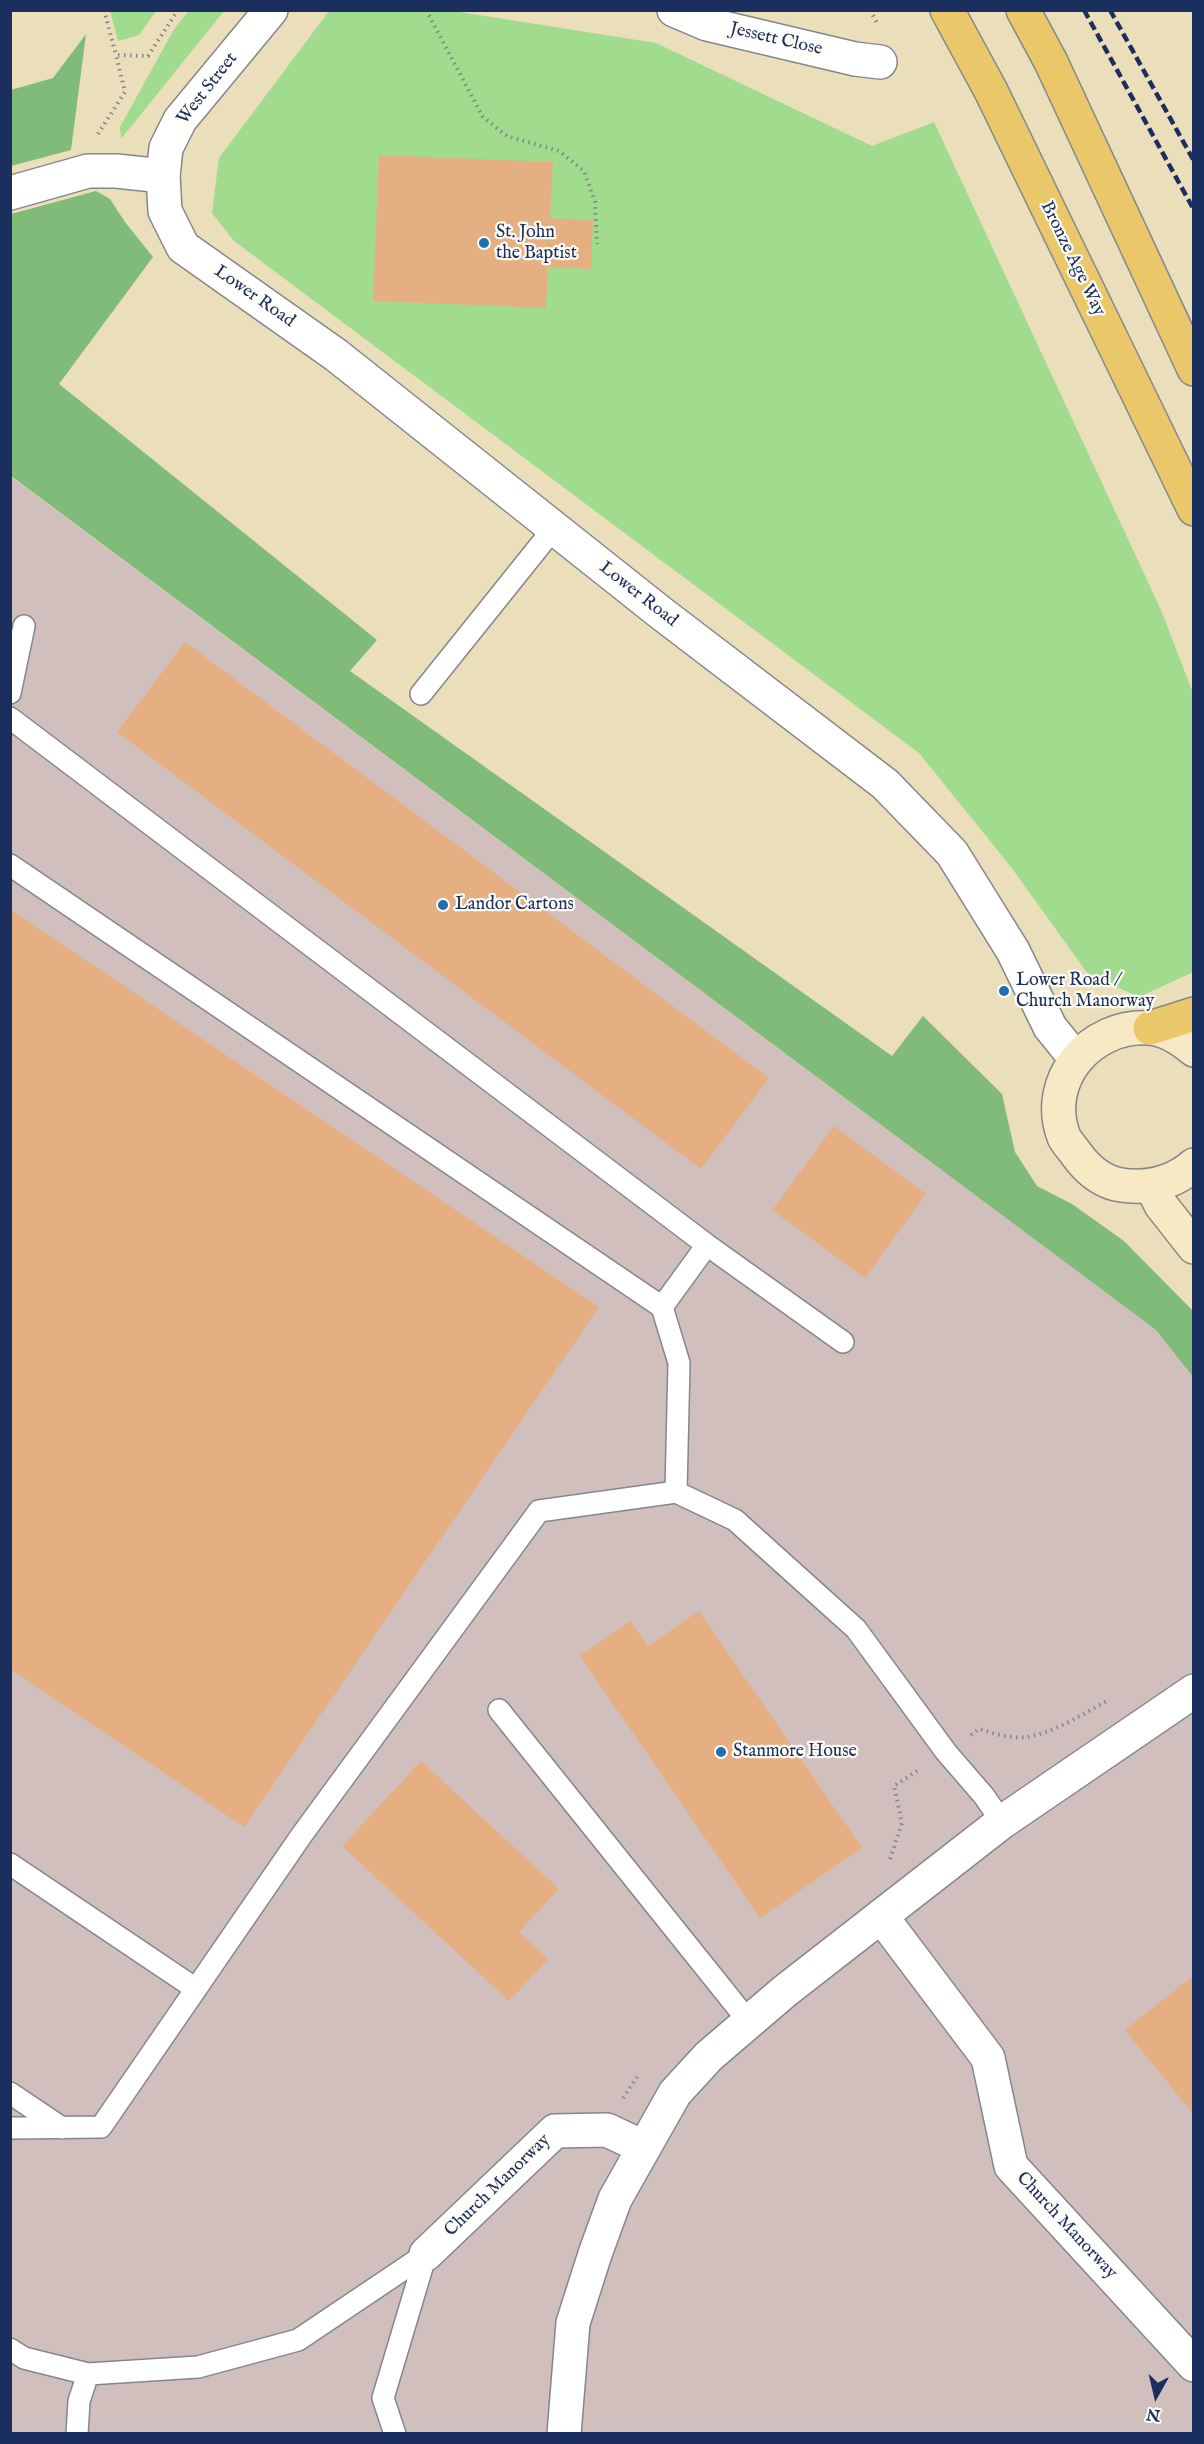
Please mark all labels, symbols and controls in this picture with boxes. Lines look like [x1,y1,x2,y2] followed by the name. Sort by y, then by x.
[728,19,824,61] street label: Jessett Close
[173,49,243,129] street label: West Street
[1035,198,1109,320] street label: Bronze Age Way
[496,222,577,264] place label: St. John the Baptist
[477,236,491,250] marker: St. John the Baptist
[209,261,299,333] street label: Lower Road
[594,558,682,632] street label: Lower Road
[455,894,574,916] place label: Landor Cartons
[436,898,450,912] marker: Landor Cartons
[1016,970,1154,1012] place label: Lower Road / Church Manorway
[997,984,1011,998] marker: Lower Road / Church Manorway
[733,1741,857,1763] place label: Stanmore House
[714,1745,728,1759] marker: Stanmore House
[441,2130,555,2242] street label: Church Manorway
[1011,2168,1121,2284] street label: Church Manorway
[1126,2366,1186,2426] north arrow
[1145,2403,1162,2425] text: N

